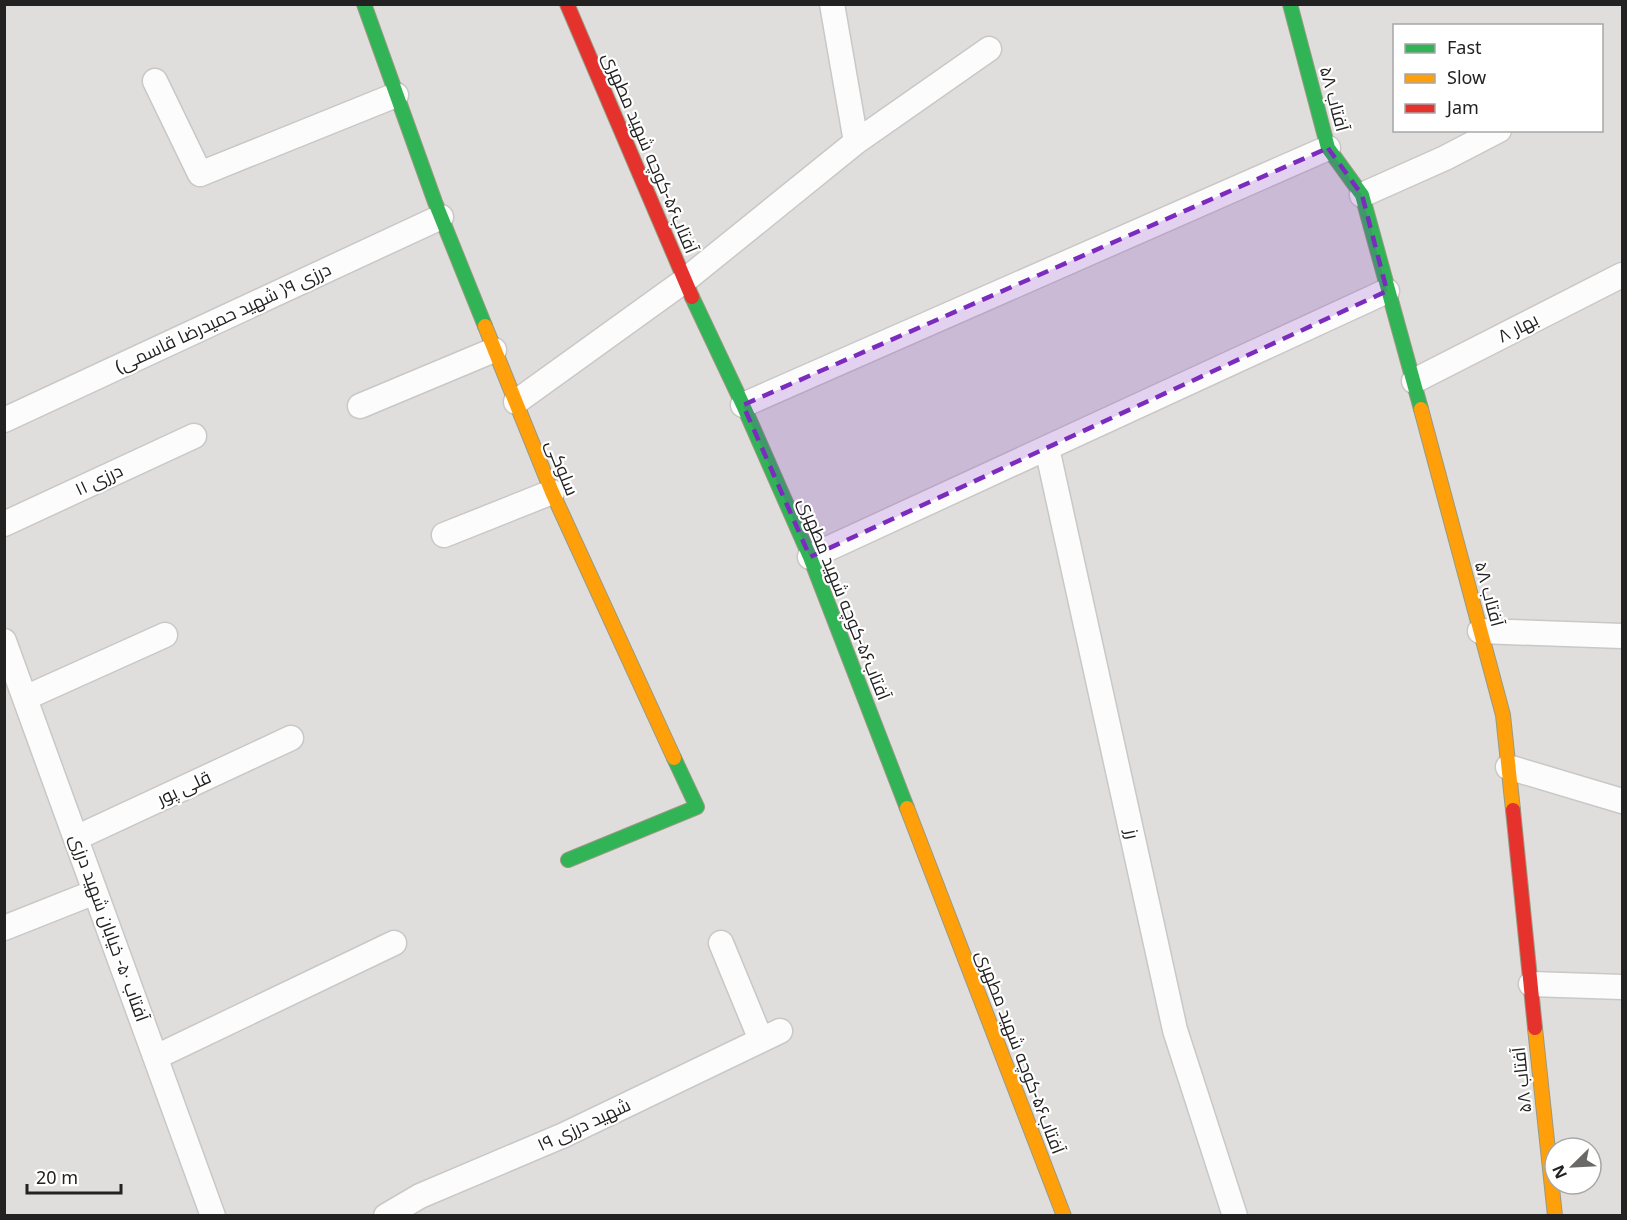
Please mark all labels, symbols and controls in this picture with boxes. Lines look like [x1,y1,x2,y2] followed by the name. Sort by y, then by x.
[1393,24,1603,132] legend
[1447,35,1482,59] text: Fast
[597,48,704,257] street label: آفتاب۵۶-كوچه شهيد مطهری
[1315,64,1355,134] street label: آفتاب ۵۸
[1447,65,1486,89] text: Slow
[1445,95,1479,119] text: Jam
[111,256,335,378] street label: درزی ۹( شهید حمیدرضا قاسمی)
[1493,307,1542,347] street label: بهار ۸
[541,436,585,499] street label: سلوکی
[71,458,126,501] street label: درزی ۱۱
[792,494,897,704] street label: آفتاب۵۶-كوچه شهيد مطهری
[1470,559,1510,629] street label: آفتاب ۵۸
[152,764,215,811] street label: قلی پور
[1120,826,1146,841] street label: رز
[65,830,155,1025] street label: آفتاب ۵۰- خیابان شهید درزی
[970,946,1071,1157] street label: آفتاب۵۶-كوچه شهيد مطهری
[1506,1046,1536,1114] street label: آفتاب ۵۸
[533,1092,634,1156] street label: شهید درزی ۱۹
[1543,1136,1603,1196] north arrow
[27,1157,122,1195] scale bar
[1547,1162,1572,1183] text: N
[36,1165,78,1189] text: 20 m

